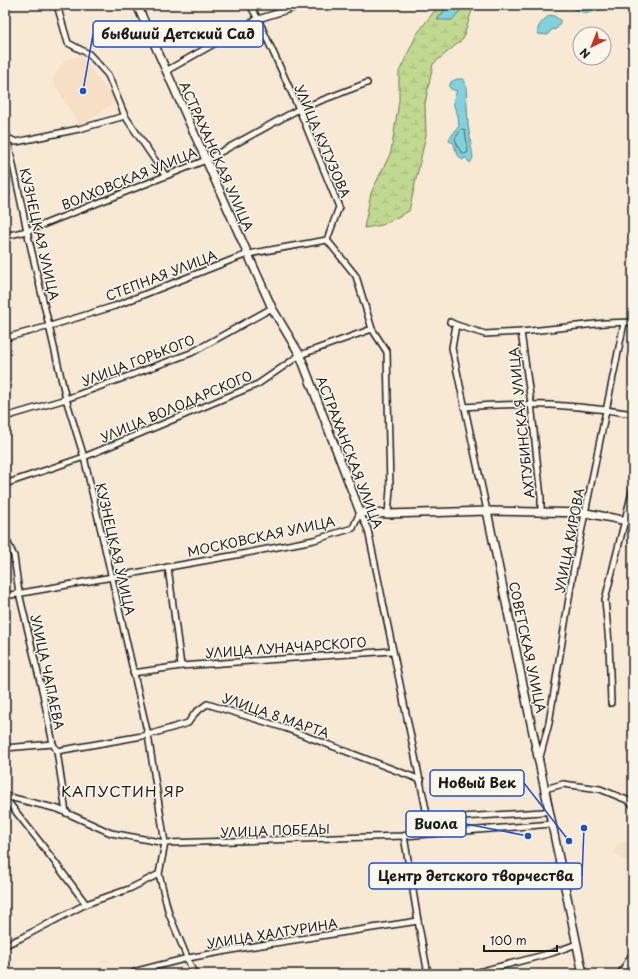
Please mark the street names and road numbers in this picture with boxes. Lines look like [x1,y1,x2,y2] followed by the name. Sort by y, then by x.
[175,78,259,234] street label: АСТРАХАНСКАЯ УЛИЦА
[291,81,355,201] street label: УЛИЦА КУТУЗОВА
[58,142,200,214] street label: ВОЛХОВСКАЯ УЛИЦА
[16,166,64,302] street label: КУЗНЕЦКАЯ УЛИЦА
[103,245,219,305] street label: СТЕПНАЯ УЛИЦА
[79,330,197,390] street label: УЛИЦА ГОРЬКОГО
[504,346,538,500] street label: АХТУБИНСКАЯ УЛИЦА
[97,365,255,447] street label: УЛИЦА ВОЛОДАРСКОГО
[312,373,388,531] street label: АСТРАХАНСКАЯ УЛИЦА
[92,481,140,617] street label: КУЗНЕЦКАЯ УЛИЦА
[550,486,588,594] street label: УЛИЦА КИРОВА
[185,511,337,561] street label: МОСКОВСКАЯ УЛИЦА
[505,580,551,715] street label: СОВЕТСКАЯ УЛИЦА
[27,613,69,731] street label: УЛИЦА ЧАПАЕВА
[205,632,367,662] street label: УЛИЦА ЛУНАЧАРСКОГО
[220,688,332,742] street label: УЛИЦА 8 МАРТА
[220,819,330,841] street label: УЛИЦА ПОБЕДЫ
[205,913,339,953] street label: УЛИЦА ХАЛТУРИНА

